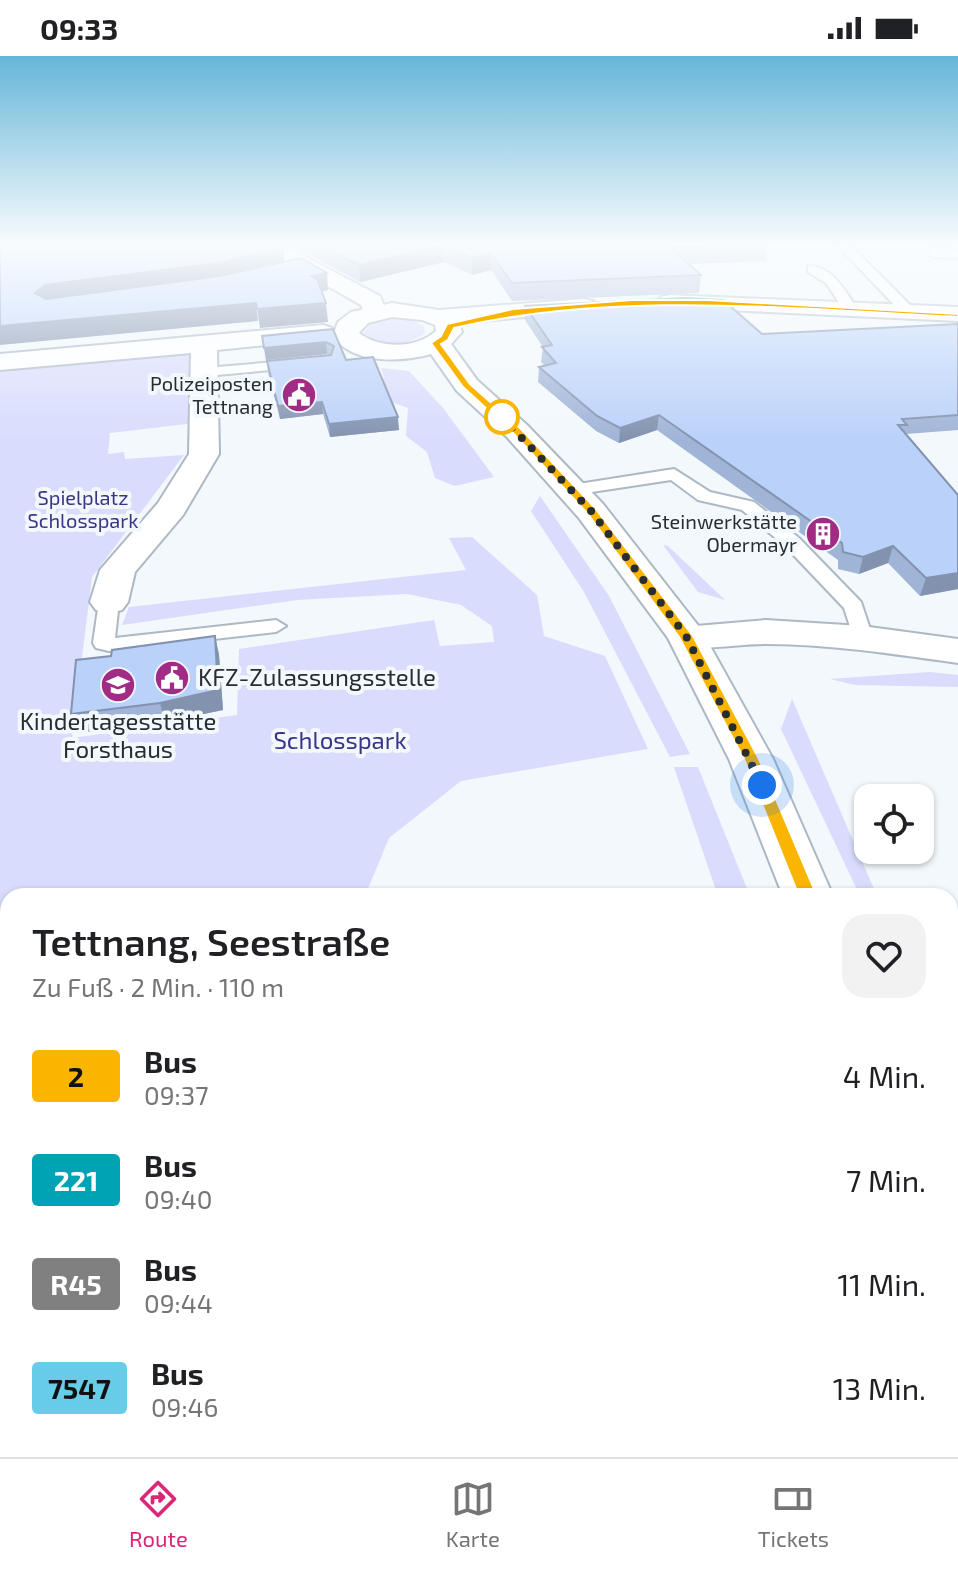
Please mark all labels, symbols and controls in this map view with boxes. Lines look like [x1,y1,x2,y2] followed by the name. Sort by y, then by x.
[40,10,118,46] text: 09:33
[150,371,273,418] place label: Polizeiposten Tettnang
[280,376,318,414] public building icon: Polizeiposten Tettnang
[485,400,519,434] unlabelled marker
[27,485,139,532] park label: Spielplatz Schlosspark
[651,509,797,556] place label: Steinwerkstätte Obermayr
[804,515,842,553] building icon: Steinwerkstätte Obermayr
[153,659,191,697] public building icon: KFZ-Zulassungsstelle
[198,662,436,691] place label: KFZ-Zulassungsstelle
[99,666,137,704] school or university icon: Kindertagesstätte Forsthaus
[20,706,216,763] place label: Kindertagesstätte Forsthaus
[273,725,407,754] park label: Schlosspark
[742,765,782,805] your location
[854,784,934,864] map controls
[854,784,934,864] button: locate
[842,914,926,998] button: heart
[32,918,390,964] text: Tettnang, Seestraße
[32,971,284,1002] text: Zu Fuß · 2 Min. · 110 m
[144,1043,197,1079] text: Bus
[843,1058,926,1094] text: 4 Min.
[68,1059,84,1093] text: 2
[144,1079,208,1110] text: 09:37
[144,1147,197,1183] text: Bus
[846,1162,926,1198] text: 7 Min.
[54,1163,98,1197] text: 221
[144,1183,212,1214] text: 09:40
[144,1251,197,1287] text: Bus
[837,1266,926,1302] text: 11 Min.
[50,1267,102,1301] text: R45
[144,1287,213,1318] text: 09:44
[151,1355,204,1391] text: Bus
[833,1370,926,1406] text: 13 Min.
[48,1371,111,1405] text: 7547
[151,1391,218,1422] text: 09:46
[129,1477,188,1551] tab: Route
[446,1477,500,1551] tab: Karte
[758,1477,829,1551] tab: Tickets

